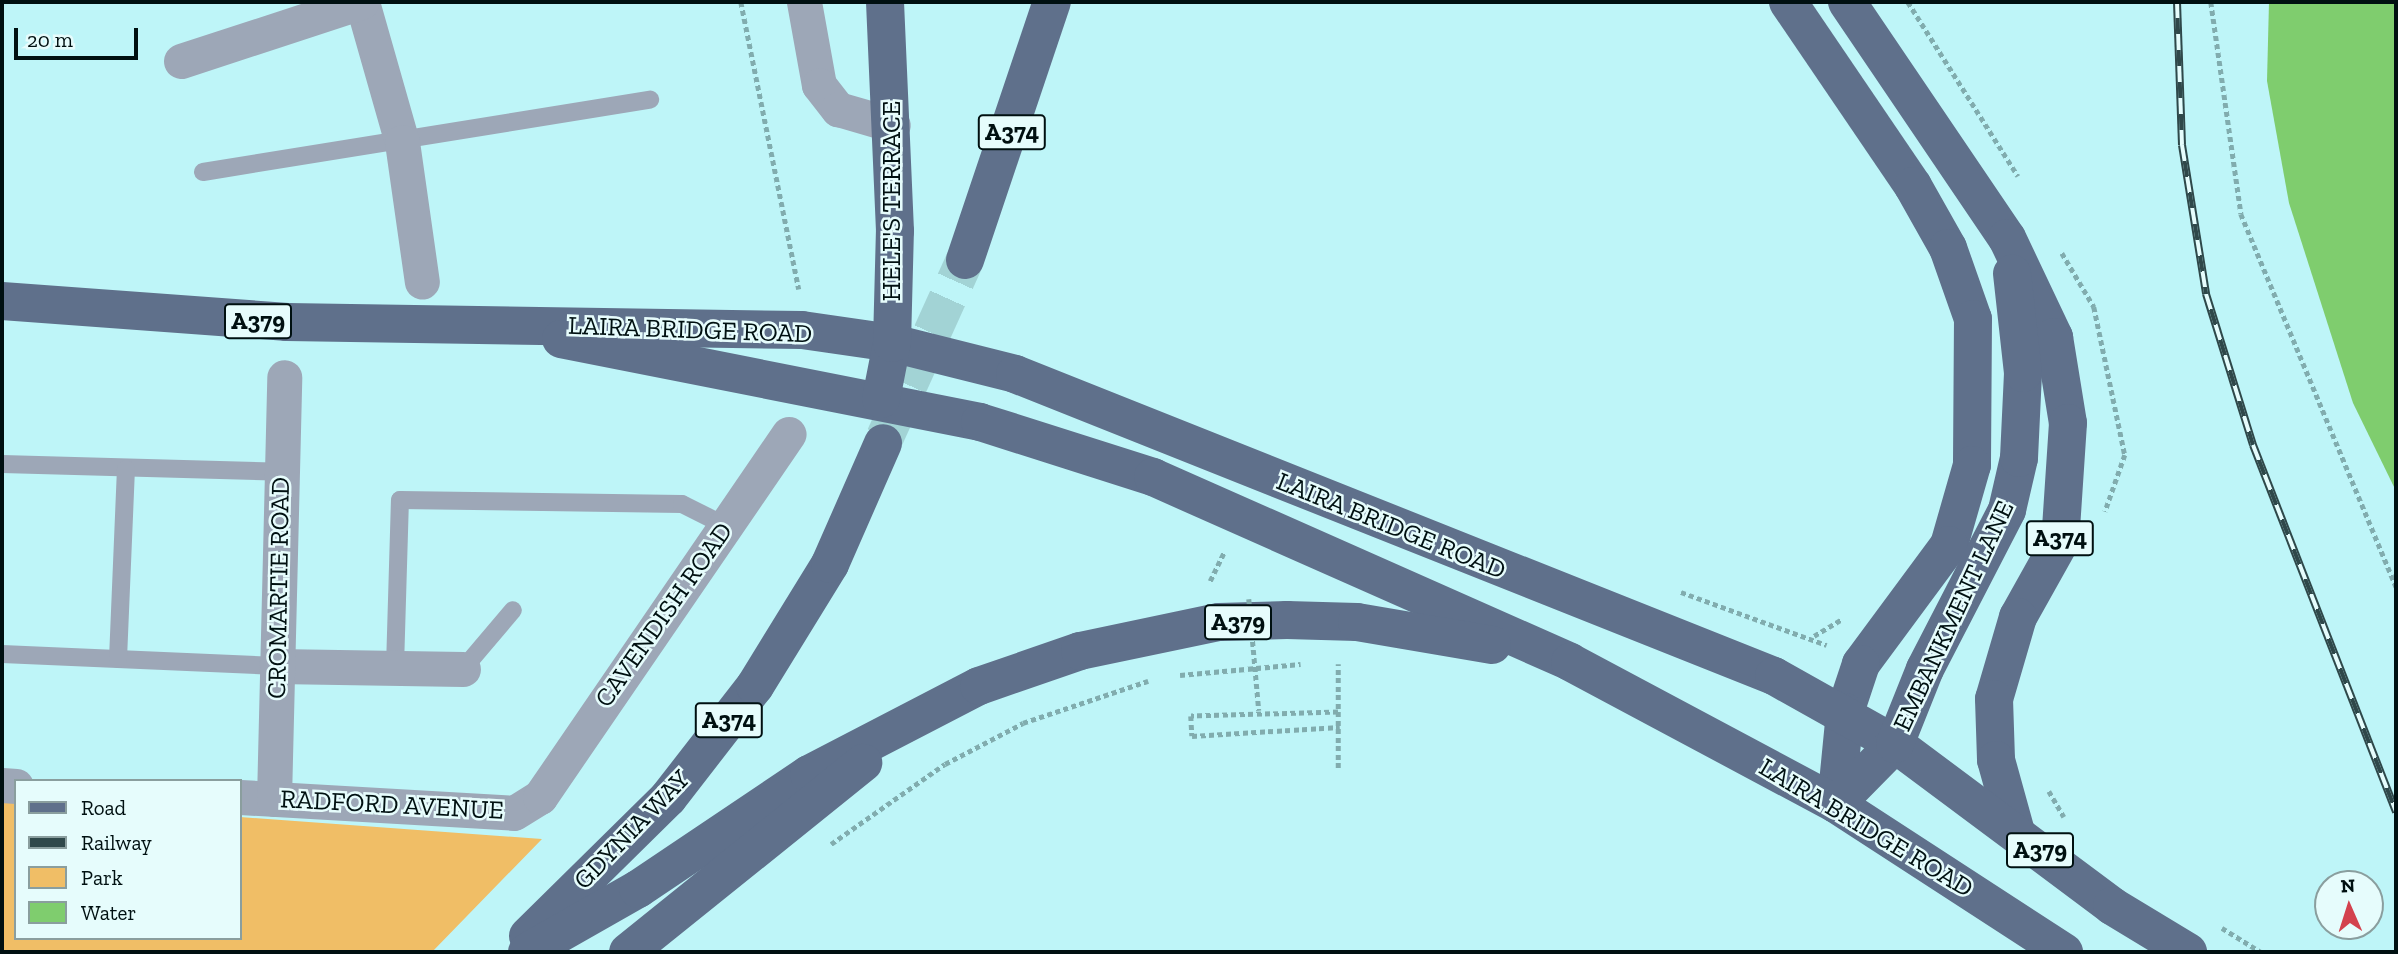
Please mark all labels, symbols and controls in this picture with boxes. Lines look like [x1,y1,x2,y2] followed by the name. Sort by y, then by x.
[18,14,142,58] scale bar
[27,27,73,52] text: 20 m
[876,101,908,301] street label: HELE'S TERRACE
[977,112,1047,152] road number: A374
[223,300,293,342] road number: A379
[567,310,813,350] street label: LAIRA BRIDGE ROAD
[1272,466,1510,586] street label: LAIRA BRIDGE ROAD
[261,477,297,699] street label: CROMARTIE ROAD
[1887,496,2021,736] street label: EMBANKMENT LANE
[589,517,739,713] street label: CAVENDISH ROAD
[2025,518,2095,558] road number: A374
[1203,602,1273,642] road number: A379
[694,700,764,740] road number: A374
[1753,752,1979,904] street label: LAIRA BRIDGE ROAD
[567,763,697,897] street label: GDYNIA WAY
[14,779,242,940] legend
[279,784,505,826] street label: RADFORD AVENUE
[81,795,126,820] text: Road
[81,830,152,855] text: Railway
[2005,830,2075,870] road number: A379
[81,865,123,890] text: Park
[2314,870,2384,940] north arrow
[2340,874,2356,897] text: N
[81,900,136,925] text: Water

